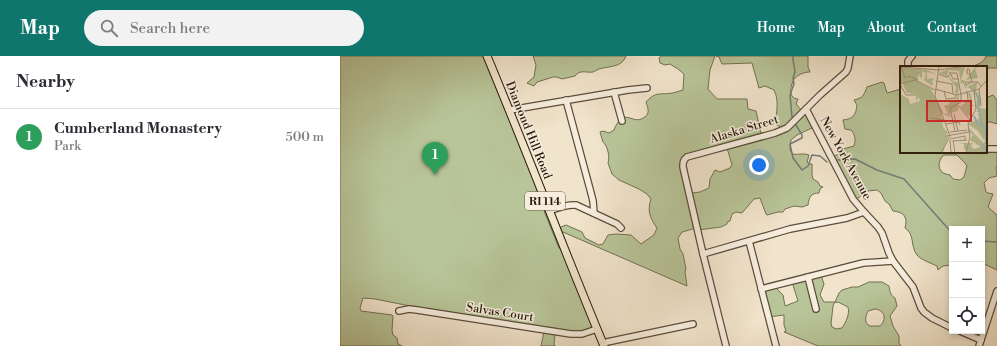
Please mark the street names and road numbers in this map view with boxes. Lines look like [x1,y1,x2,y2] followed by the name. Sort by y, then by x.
[502,79,555,181] street label: Diamond Hill Road
[707,112,781,147] street label: Alaska Street
[817,114,875,202] street label: New York Avenue
[525,192,565,210] road number: RI 114
[465,300,535,325] street label: Salvas Court

